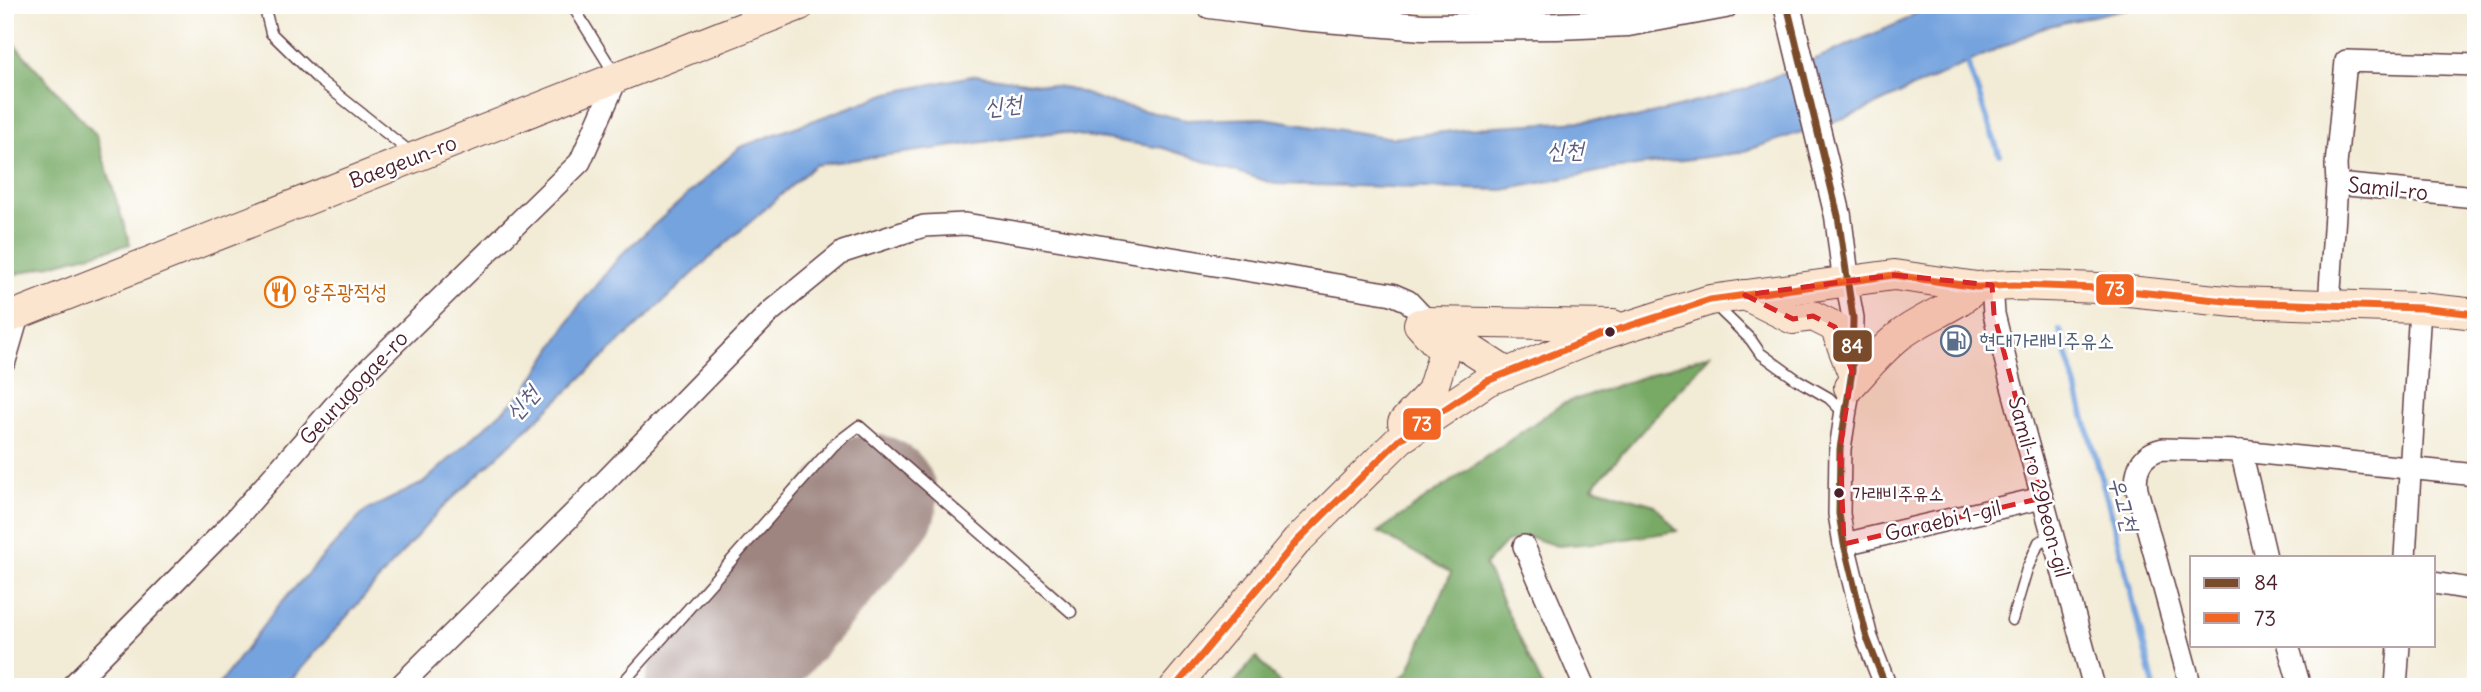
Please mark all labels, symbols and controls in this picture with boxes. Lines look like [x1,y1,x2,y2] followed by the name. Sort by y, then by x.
[983,88,1025,121] water label: 신천
[345,129,461,194] street label: Baegeun-ro
[1546,135,1586,164] water label: 신천
[2347,171,2429,206] street label: Samil-ro
[2095,273,2135,306] line badge: 73
[263,275,297,309] restaurant icon: 양주광적성
[2105,277,2125,301] text: 73
[303,278,388,305] place label: 양주광적성
[1939,324,1973,358] fuel station icon: 현대가래비주유소
[294,325,414,451] street label: Geurugogae-ro
[1603,325,1617,339] unlabelled marker
[1979,327,2114,354] place label: 현대가래비주유소
[1832,329,1873,363] line badge: 84
[1841,334,1863,358] text: 84
[498,377,546,426] water label: 신천
[2002,394,2077,580] street label: Samil-ro 29beon-gil
[1402,407,1442,441] line badge: 73
[1412,412,1432,436] text: 73
[2103,473,2146,537] water label: 우고천
[1852,481,1944,505] place label: 가래비주유소
[1832,486,1846,500] marker: 가래비주유소
[1882,494,2004,547] street label: Garaebi 1-gil
[2190,556,2436,646] legend
[2254,569,2278,596] text: 84
[2254,605,2276,632] text: 73

